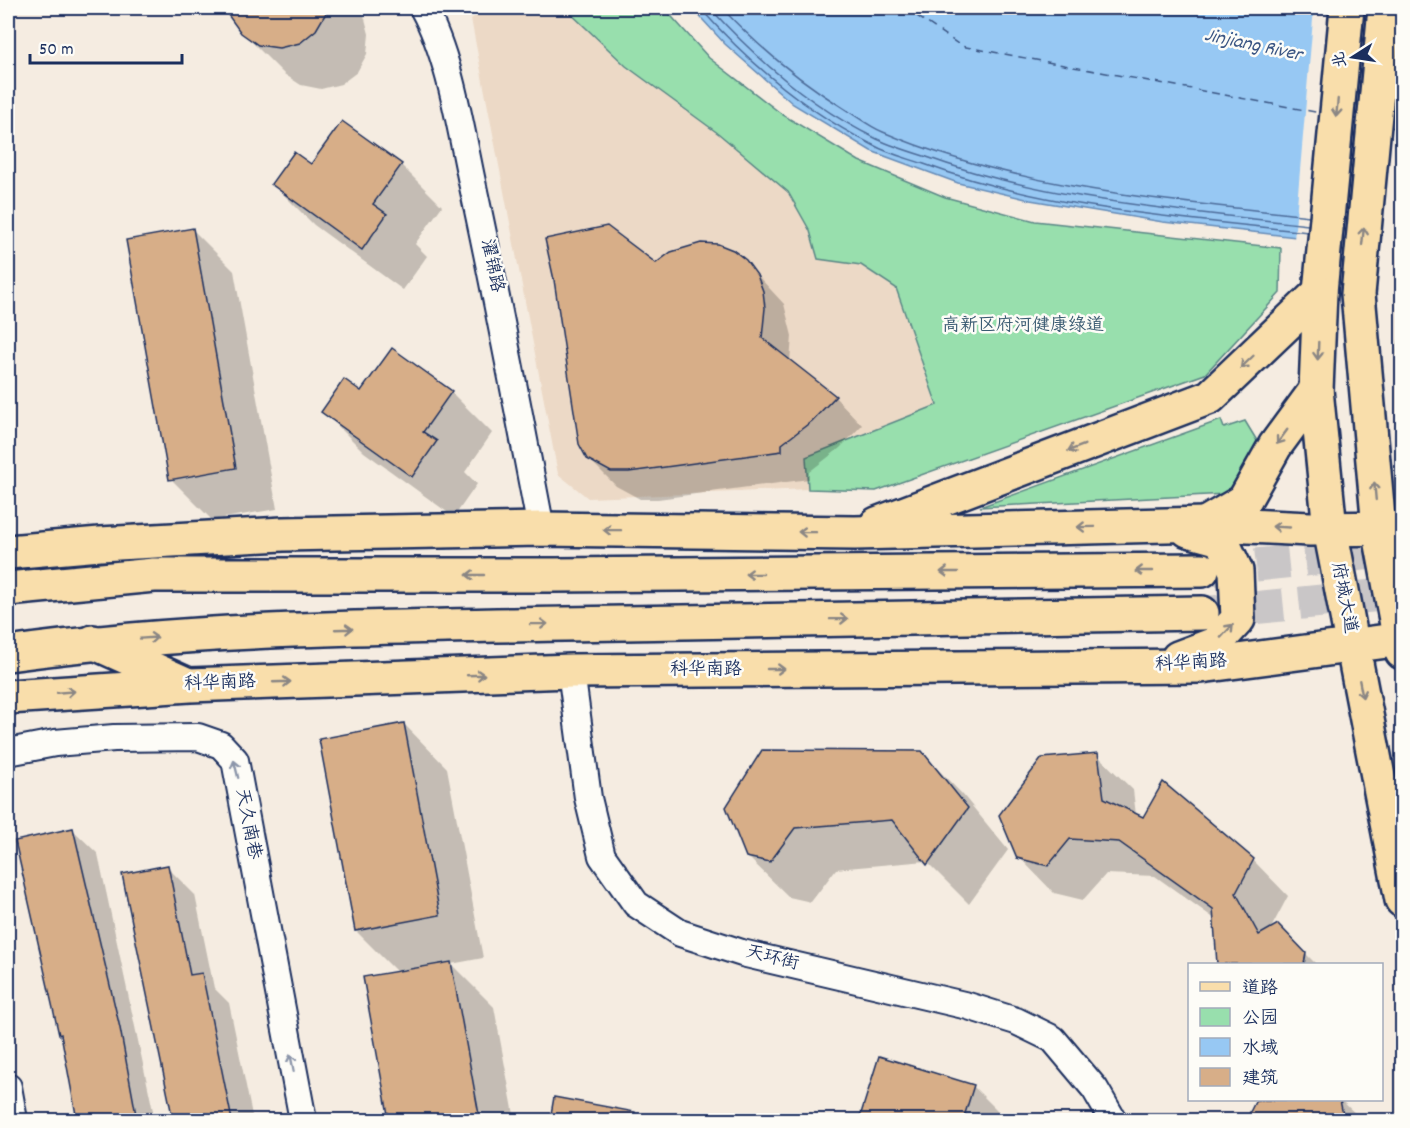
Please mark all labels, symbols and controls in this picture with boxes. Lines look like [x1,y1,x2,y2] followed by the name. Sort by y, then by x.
[1202,22,1307,71] water label: Jinjiang River
[30,27,182,65] scale bar
[1323,27,1383,87] north arrow
[39,38,74,63] text: 50 m
[1328,49,1354,70] text: 北
[1331,97,1342,117] one-way arrow
[1358,226,1369,246] one-way arrow
[473,237,509,295] street label: 濯锦路
[942,314,1104,339] park label: 高新区府河健康绿道
[1312,340,1323,360] one-way arrow
[1240,354,1255,368] one-way arrow
[1275,428,1288,444] one-way arrow
[1067,444,1085,455] one-way arrow
[1369,481,1380,501] one-way arrow
[1077,521,1097,533] one-way arrow
[1272,522,1292,533] one-way arrow
[603,524,623,536] one-way arrow
[798,526,818,538] one-way arrow
[1324,560,1362,636] street label: 府城大道
[1134,565,1154,577] one-way arrow
[939,566,959,578] one-way arrow
[744,568,764,580] one-way arrow
[465,569,485,581] one-way arrow
[828,613,848,625] one-way arrow
[528,618,548,630] one-way arrow
[333,623,353,635] one-way arrow
[1220,624,1234,639] one-way arrow
[139,632,158,643] one-way arrow
[1154,650,1228,678] street label: 科华南路
[670,658,742,683] street label: 科华南路
[766,663,786,675] one-way arrow
[466,669,486,680] one-way arrow
[184,670,256,698] street label: 科华南路
[271,676,291,688] one-way arrow
[1356,679,1367,698] one-way arrow
[55,686,75,697] one-way arrow
[229,760,241,779] one-way arrow
[228,786,266,862] street label: 天久南巷
[743,940,801,978] street label: 天环街
[1188,963,1383,1101] legend
[1242,977,1278,1002] text: 道路
[1242,1007,1278,1032] text: 公园
[1242,1037,1278,1062] text: 水域
[286,1054,297,1073] one-way arrow
[1242,1067,1278,1092] text: 建筑

